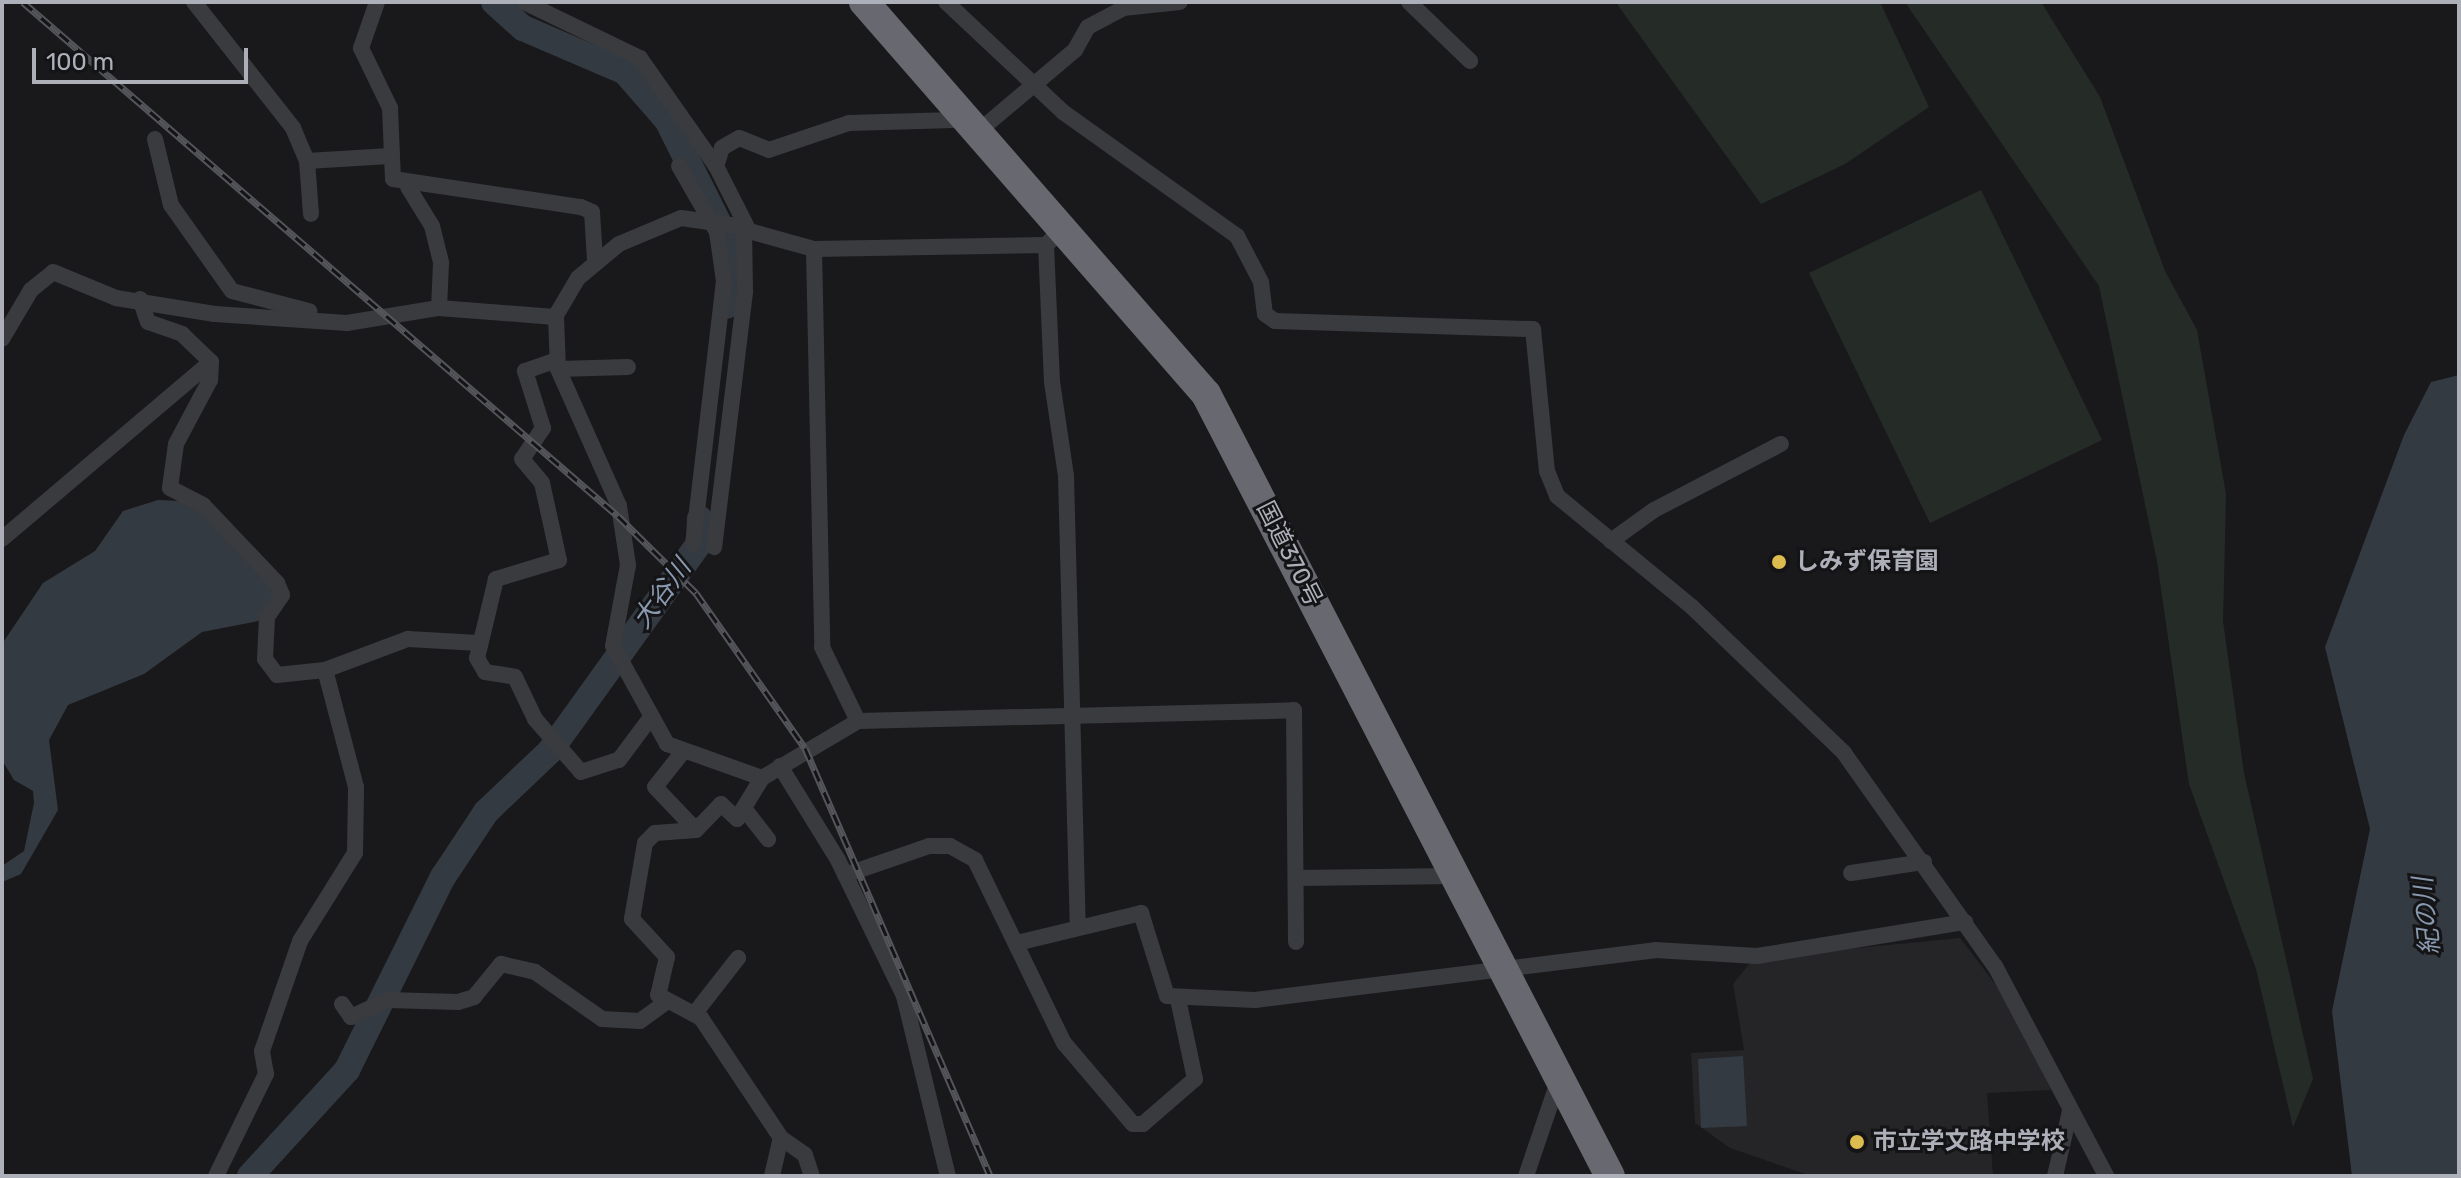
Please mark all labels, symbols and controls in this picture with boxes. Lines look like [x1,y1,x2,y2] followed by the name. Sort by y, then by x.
[36,32,252,82] scale bar
[46,48,114,76] text: 100 m
[1250,497,1328,611] street label: 国道370号
[1795,548,1939,576] place label: しみず保育園
[626,553,698,635] water label: 大谷川
[1770,553,1788,571] marker: しみず保育園
[2407,876,2447,956] water label: 紀の川
[1873,1128,2065,1156] place label: 市立学文路中学校
[1848,1133,1866,1151] marker: 市立学文路中学校

